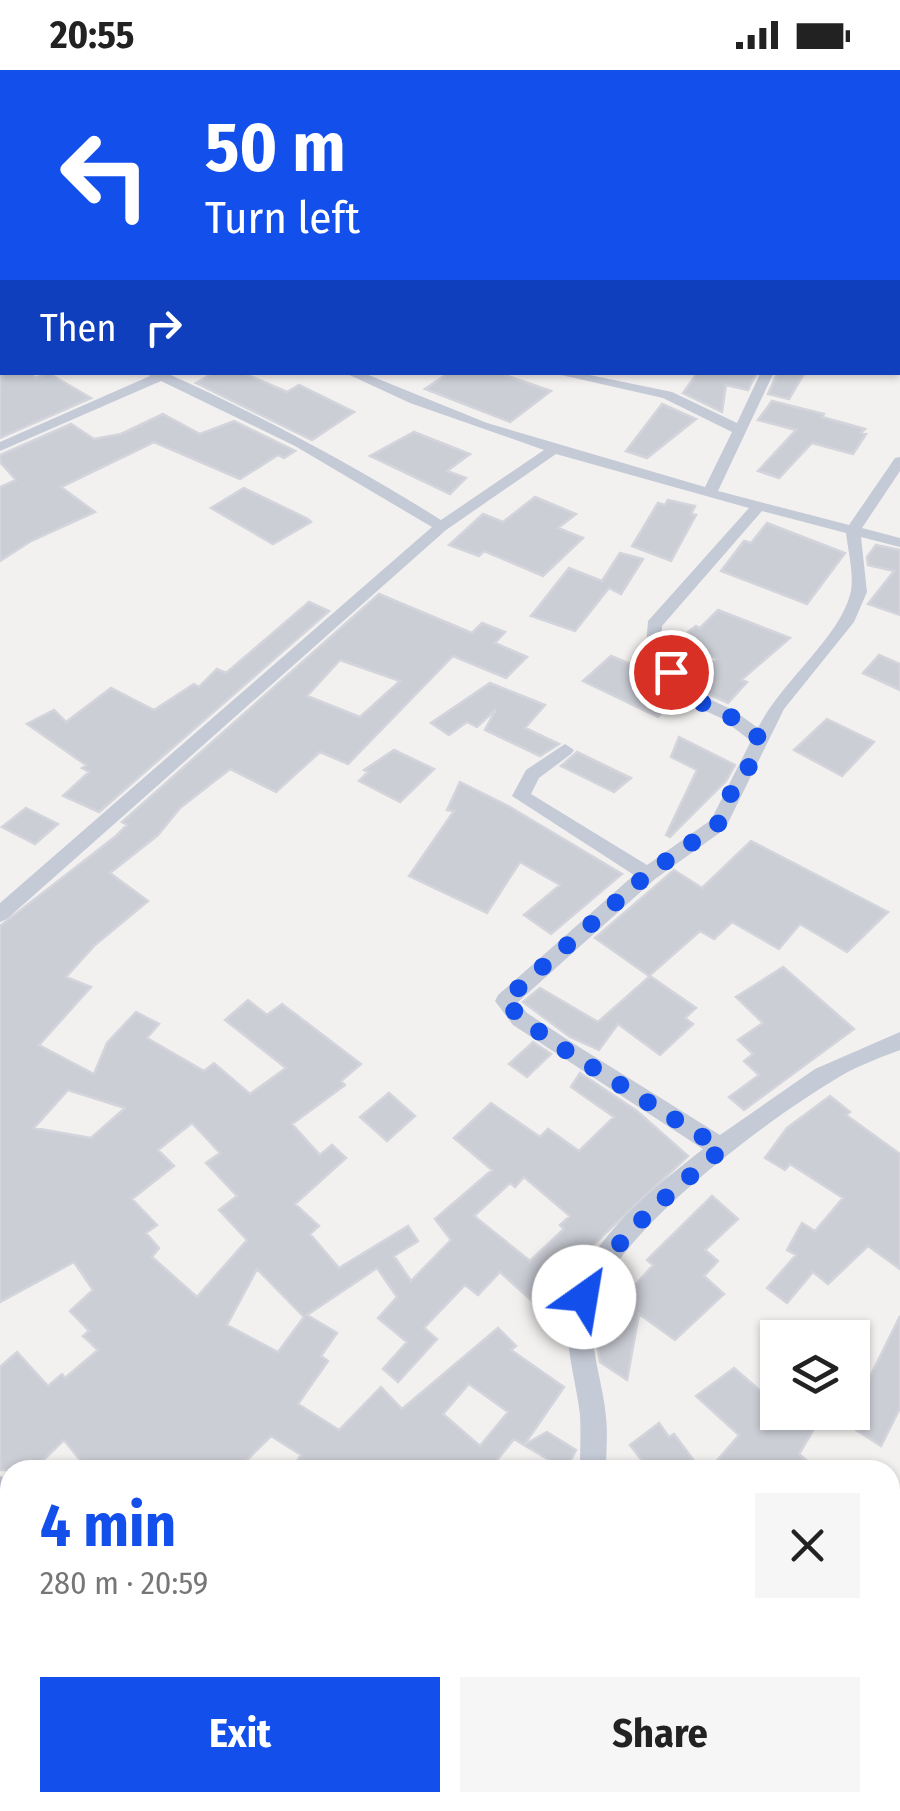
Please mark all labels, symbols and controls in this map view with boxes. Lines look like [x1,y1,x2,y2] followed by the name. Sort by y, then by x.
[50,12,134,58] text: 20:55
[205,106,346,190] text: 50 m
[40,110,170,240] icon: left
[205,191,360,245] text: Turn left
[136,300,191,355] icon: right
[40,305,116,351] text: Then
[629,630,714,715] pin
[644,645,699,700] icon: arrive
[532,1245,636,1349] position arrow
[760,1320,870,1430] map controls
[760,1320,870,1430] button: layers
[40,1490,176,1562] text: 4 min
[755,1493,860,1598] button: close
[40,1564,208,1602] text: 280 m · 20:59
[40,1677,440,1792] button: Exit
[460,1677,860,1792] button: Share

